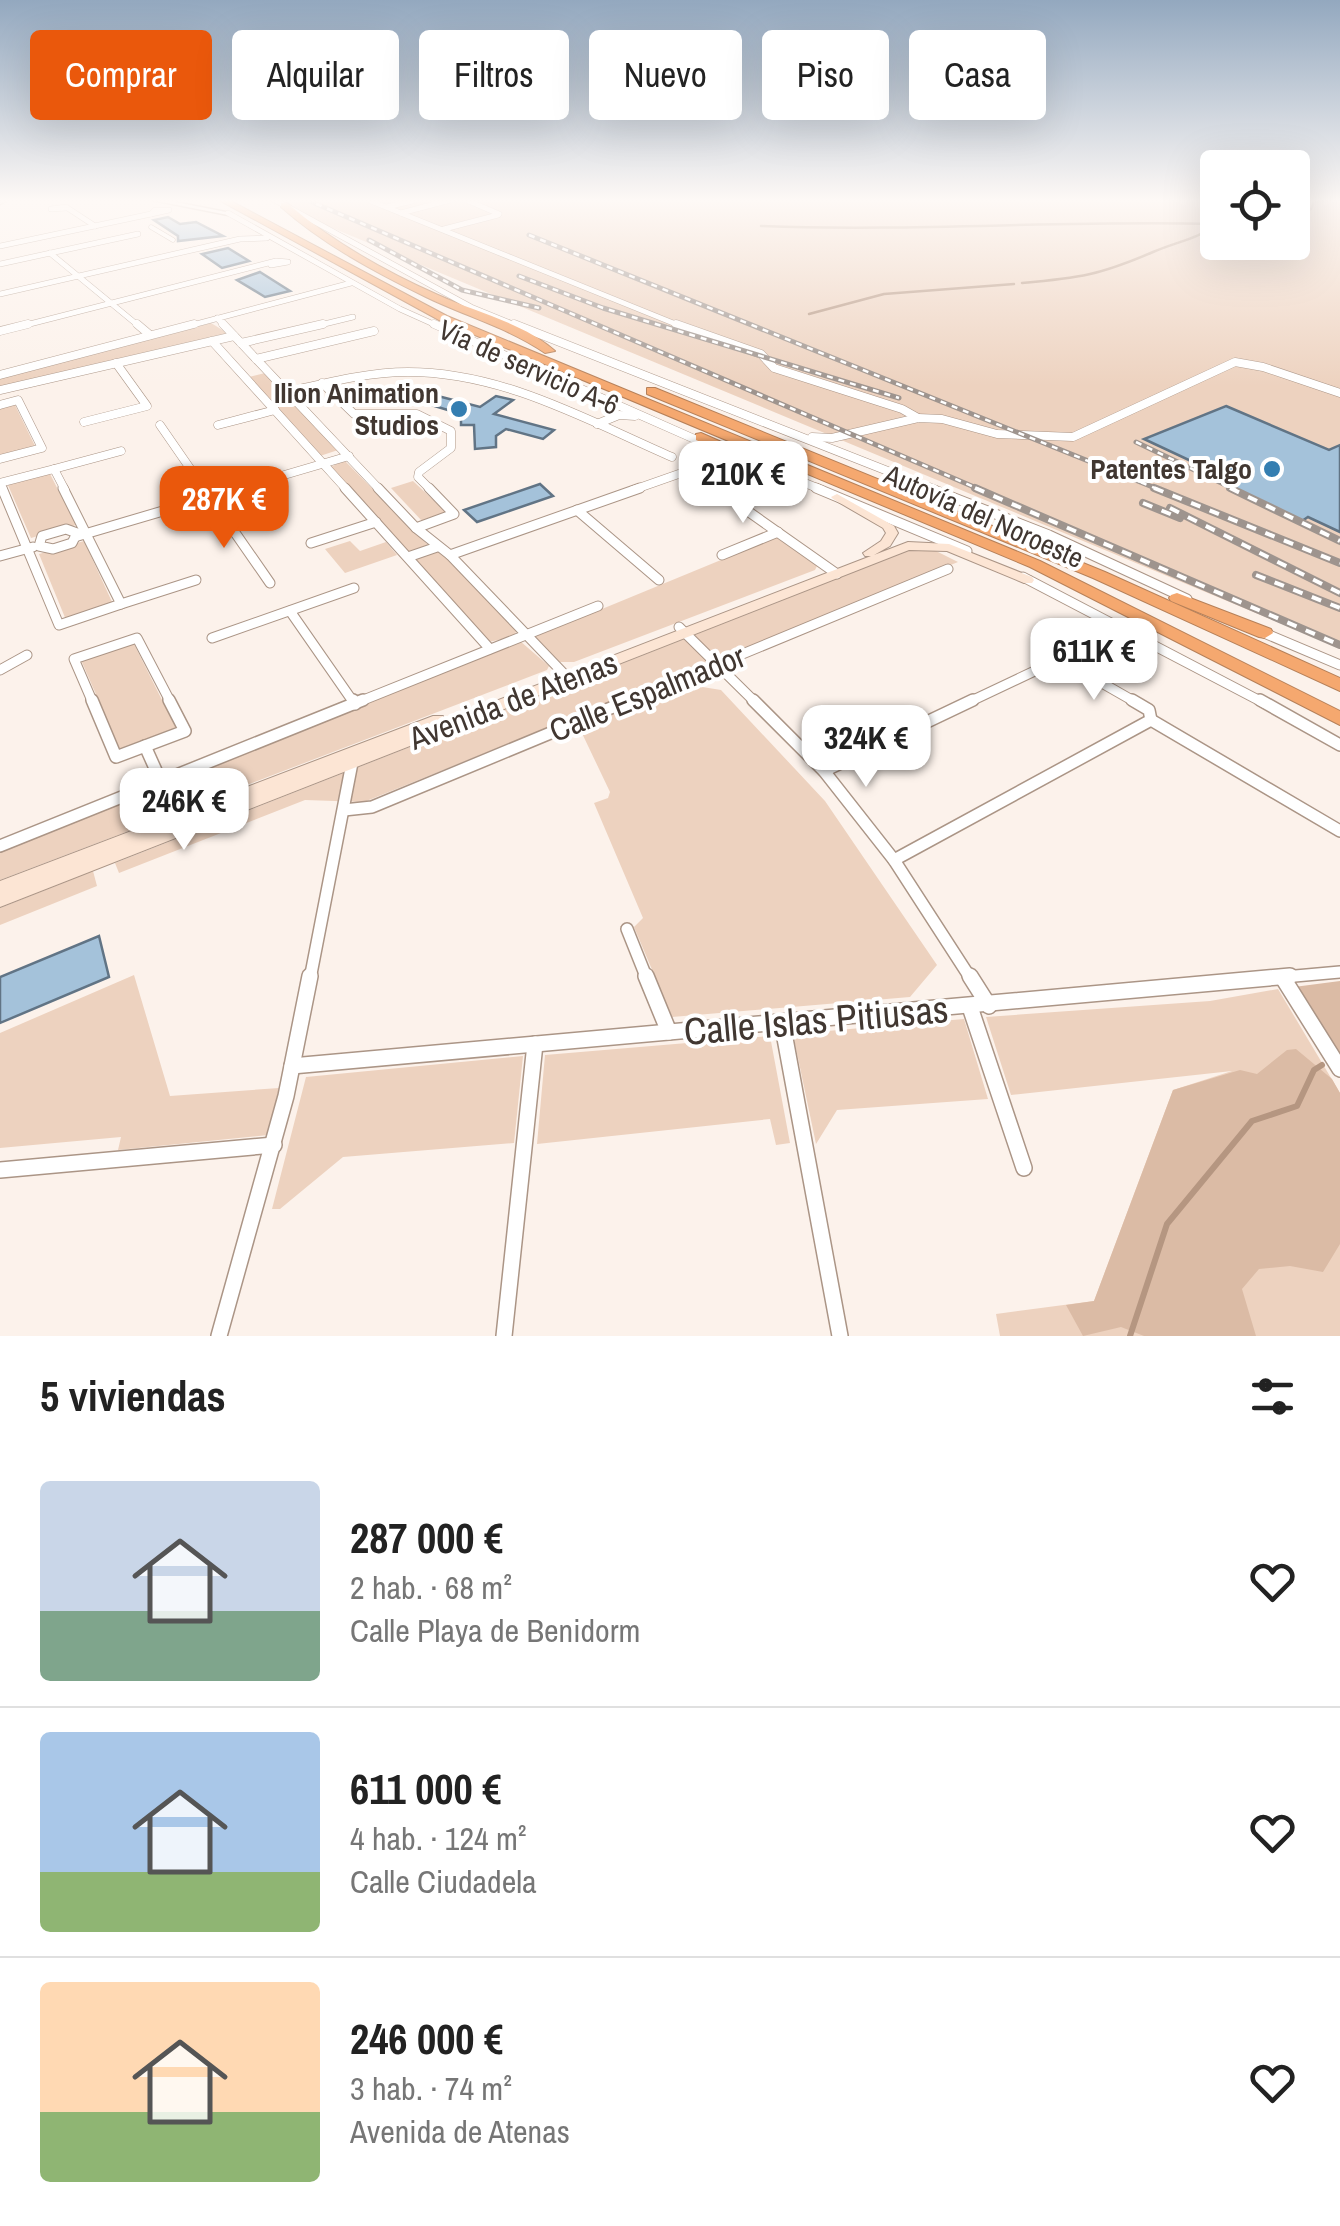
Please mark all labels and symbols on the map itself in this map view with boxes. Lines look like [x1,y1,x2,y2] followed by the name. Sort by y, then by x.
[433,310,625,424] street label: Vía de servicio A-6
[274,374,439,444] place label: Ilion Animation Studios
[448,398,470,420] marker: Ilion Animation Studios
[662,441,824,526] pin: 210K €
[1090,450,1252,488] place label: Patentes Talgo
[877,455,1090,577] street label: Autovía del Noroeste
[1261,458,1283,480] marker: Patentes Talgo
[143,466,305,551] pin: 287K €
[1013,618,1175,703] pin: 611K €
[543,634,751,752] street label: Calle Espalmador
[402,641,623,760] street label: Avenida de Atenas
[785,705,947,790] pin: 324K €
[103,768,265,853] pin: 246K €
[682,983,950,1057] street label: Calle Islas Pitiusas

